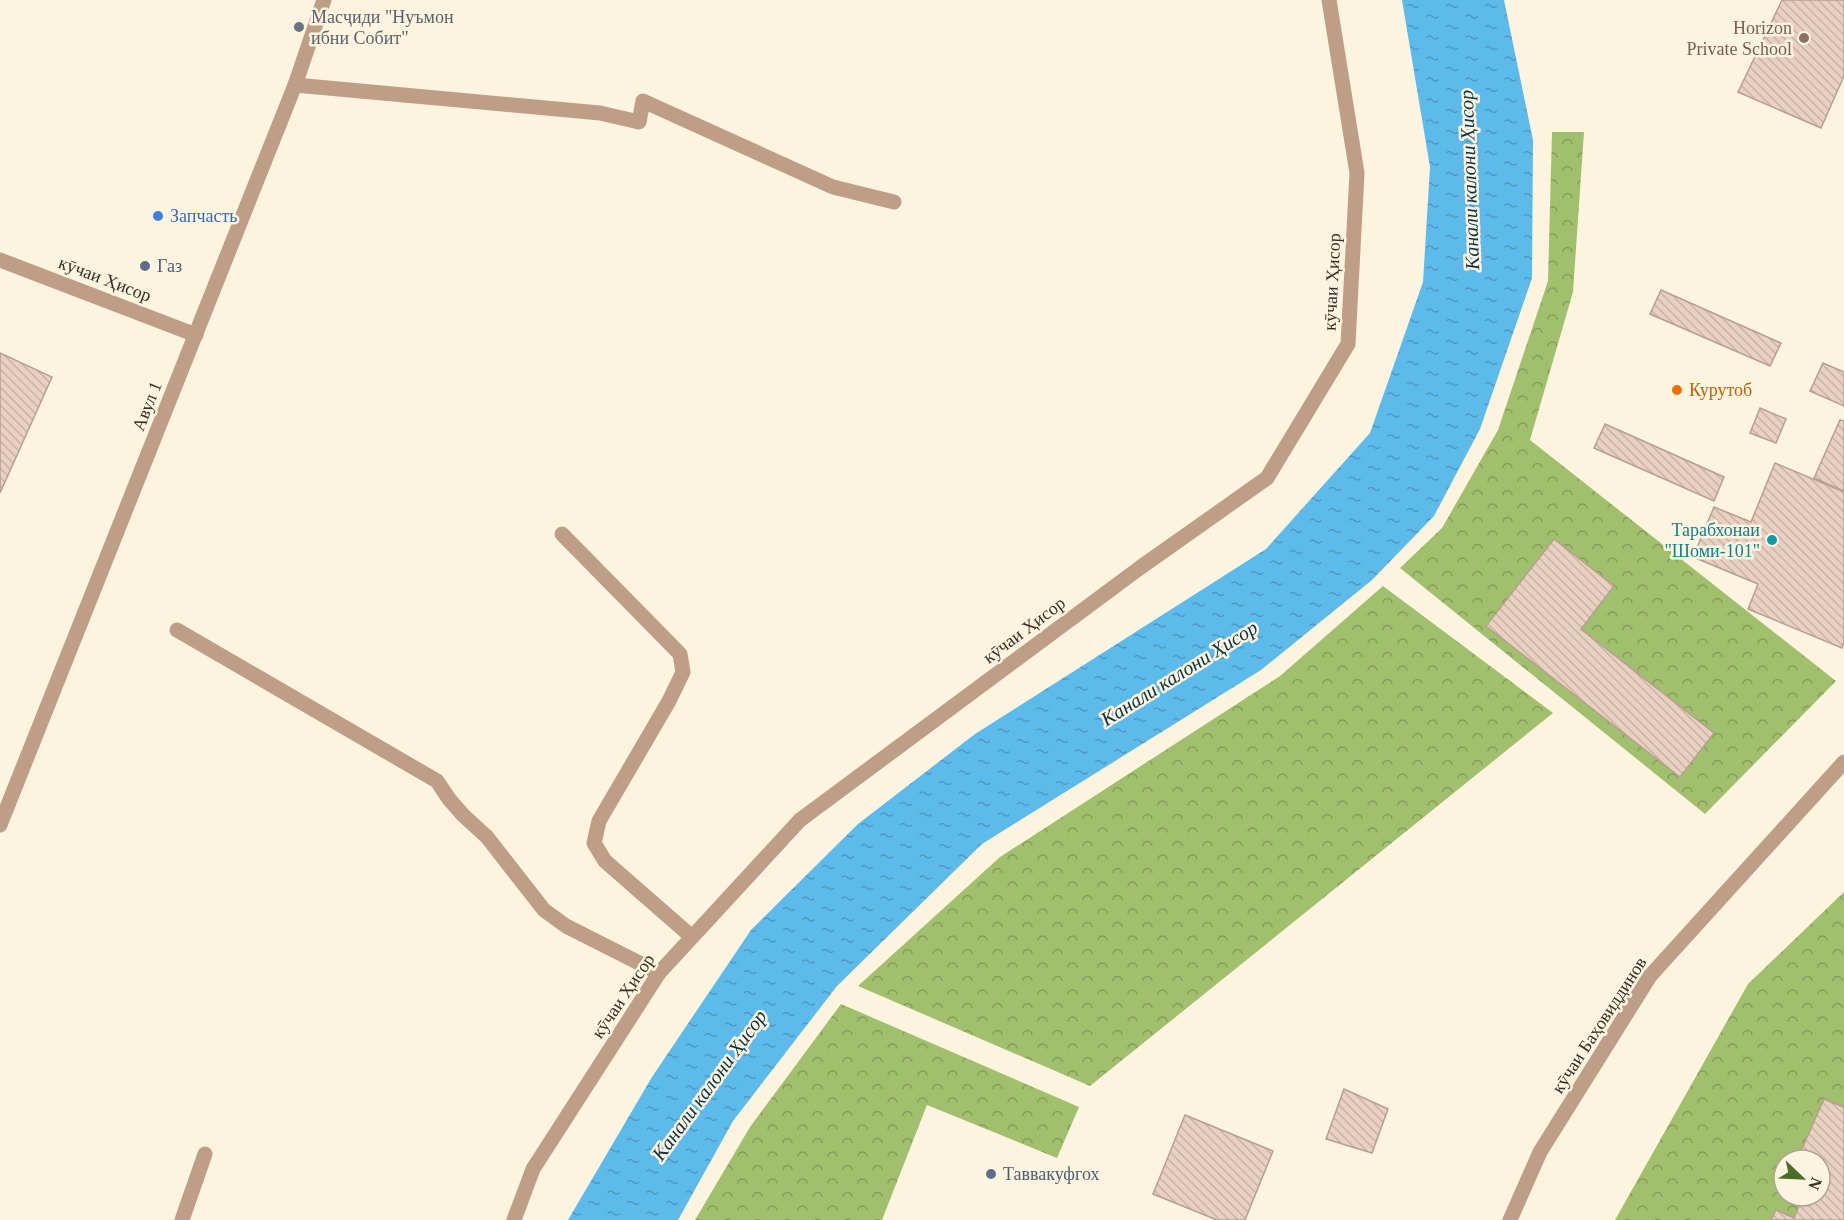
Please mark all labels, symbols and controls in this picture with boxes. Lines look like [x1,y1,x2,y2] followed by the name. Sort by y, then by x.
[311,7,454,48] place label: Масҷиди "Нуъмон ибни Собит"
[1687,18,1792,59] place label: Horizon Private School
[292,20,306,34] marker: Масҷиди "Нуъмон ибни Собит"
[1797,31,1811,45] marker: Horizon Private School
[1455,90,1484,271] water label: Канали калони Ҳисор
[170,206,238,226] place label: Запчасть
[151,209,165,223] marker: Запчасть
[1319,233,1345,331] street label: кӯчаи Ҳисор
[56,252,154,306] street label: кӯчаи Ҳисор
[157,256,182,276] place label: Газ
[138,259,152,273] marker: Газ
[128,378,166,434] street label: Авул 1
[1689,380,1752,400] place label: Курутоб
[1670,383,1684,397] marker: Курутоб
[1664,520,1760,561] place label: Тарабхонаи "Шоми-101"
[1765,533,1779,547] marker: Тарабхонаи "Шоми-101"
[979,593,1069,667] street label: кӯчаи Ҳисор
[1096,616,1262,731] water label: Канали калони Ҳисор
[587,950,659,1042] street label: кӯчаи Ҳисор
[1547,953,1651,1097] street label: кӯчаи Баҳовиддинов
[647,1006,772,1166] water label: Канали калони Ҳисор
[1772,1148,1832,1208] north arrow
[1003,1164,1099,1184] place label: Таввакуфгох
[984,1167,998,1181] marker: Таввакуфгох
[1805,1175,1825,1193] text: N

